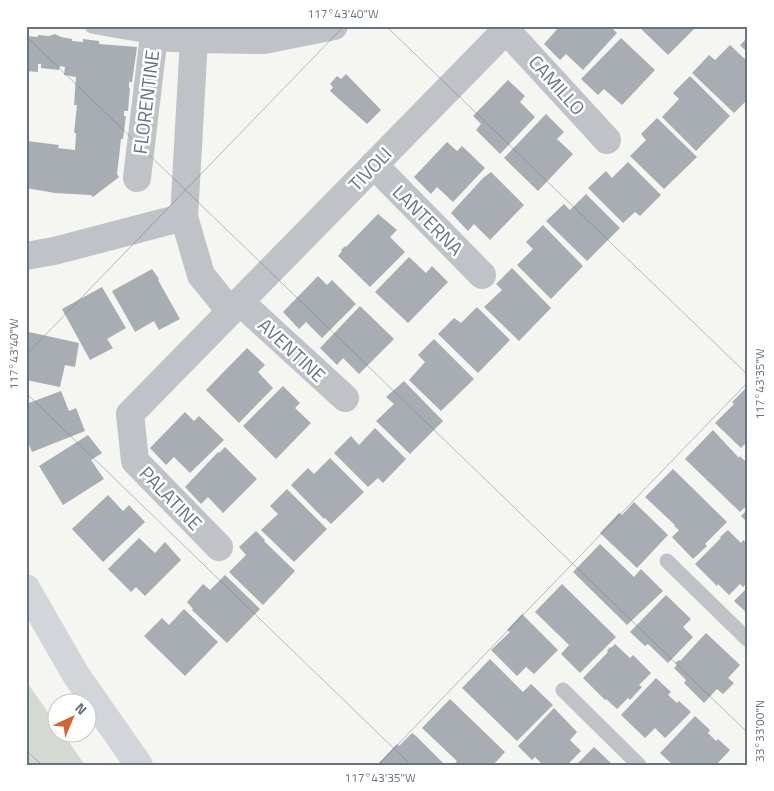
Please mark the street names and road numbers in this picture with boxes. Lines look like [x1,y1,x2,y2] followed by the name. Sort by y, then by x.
[125,48,166,155] street label: FLORENTINE
[522,48,592,121] street label: CAMILLO
[341,140,398,197] street label: TIVOLI
[386,178,470,262] street label: LANTERNA
[252,311,333,389] street label: AVENTINE
[133,459,209,536] street label: PALATINE

